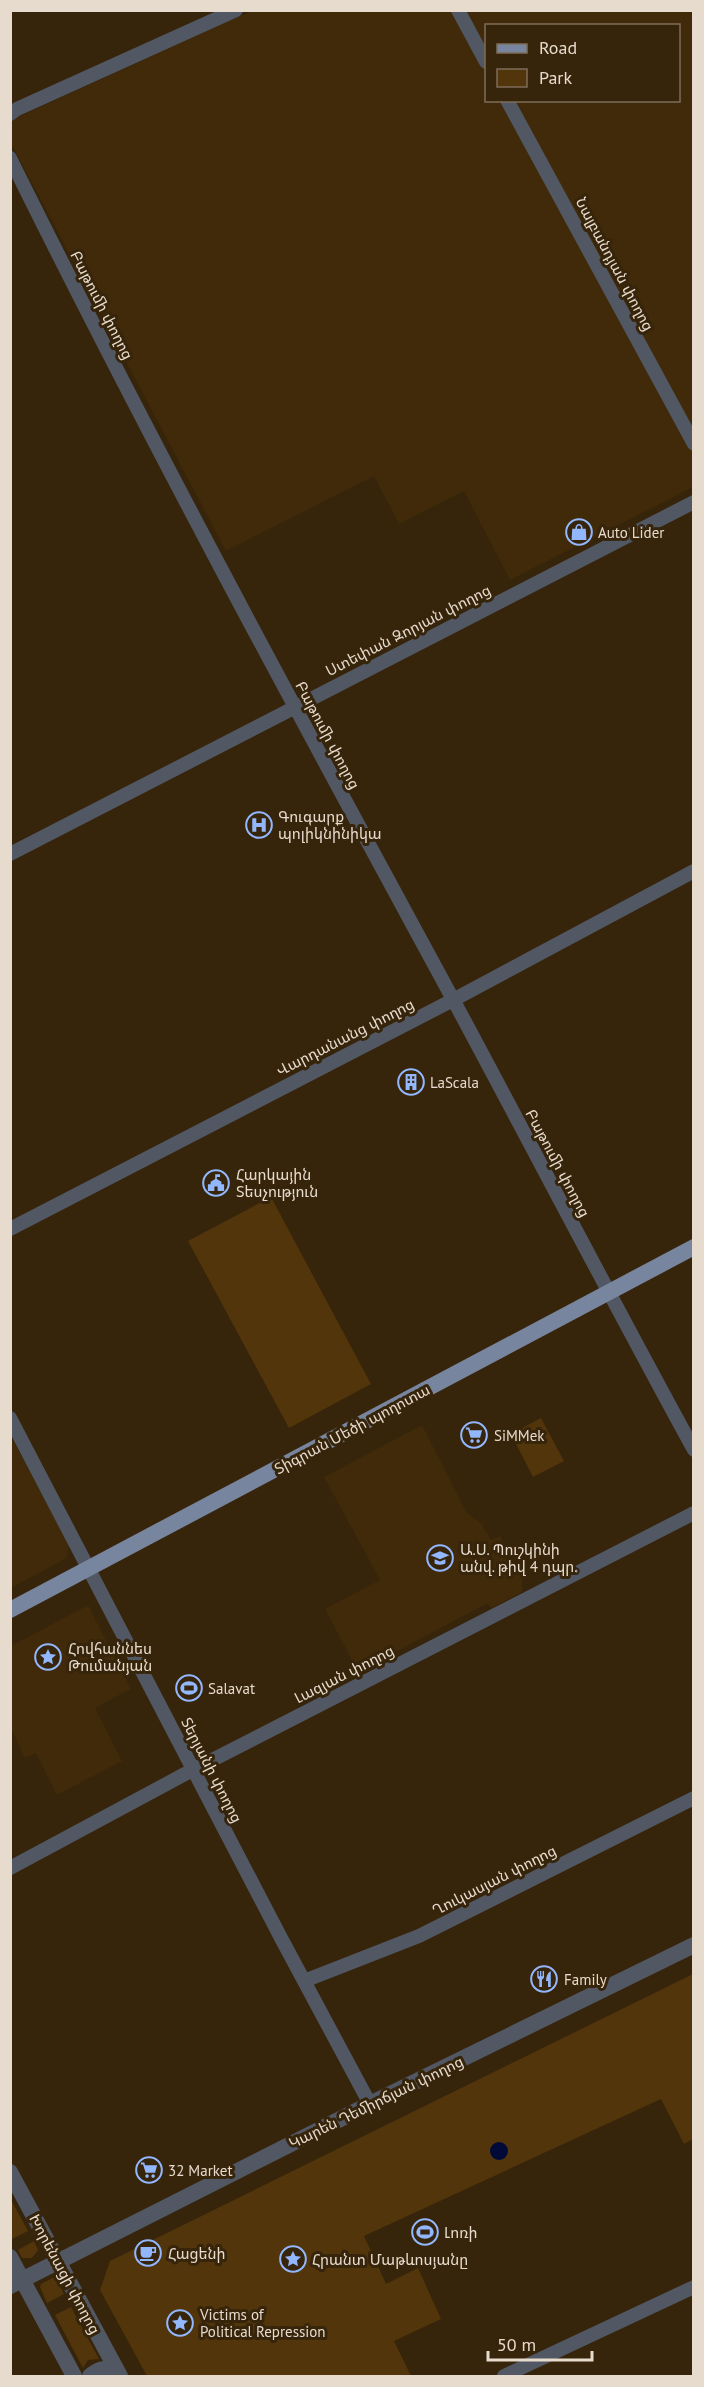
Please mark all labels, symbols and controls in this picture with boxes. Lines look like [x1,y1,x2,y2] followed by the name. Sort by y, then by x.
[485,24,680,102] legend
[539,36,577,59] text: Road
[539,66,572,89] text: Park
[572,194,658,334] street label: Նալբանդյան փողոց
[66,247,138,363] street label: Բաթումի փողոց
[564,517,594,547] shop icon: Auto Lider
[598,523,664,542] place label: Auto Lider
[322,580,494,680] street label: Ստեփան Զորյան փողոց
[292,678,364,792] street label: Բաթումի փողոց
[278,807,382,843] place label: Գուգարք պոլիկնինիկա
[244,810,274,840] hospital icon: Գուգարք պոլիկնինիկա
[273,994,417,1080] street label: Վարդանանց փողոց
[396,1067,426,1097] building icon: LaScala
[430,1073,479,1092] place label: LaScala
[522,1106,594,1220] street label: Բաթումի փողոց
[236,1165,318,1201] place label: Հարկային Տեսչություն
[201,1168,231,1198] public building icon: Հարկային Տեսչություն
[271,1380,433,1478] street label: Տիգրան Մեծի պողոտա
[459,1420,489,1450] supermarket icon: SiMMek
[494,1426,545,1445] place label: SiMMek
[460,1540,578,1576] place label: Ա.Ս. Պուշկինի անվ. թիվ 4 դպր.
[425,1543,455,1573] school or university icon: Ա.Ս. Պուշկինի անվ. թիվ 4 դպր.
[68,1639,152,1675] place label: Հովհաննես Թումանյան
[291,1641,397,1707] street label: Լազյան փողոց
[33,1642,63,1672] place icon: Հովհաննես Թումանյան
[174,1673,204,1703] sports icon: Salavat
[208,1679,255,1698] place label: Salavat
[177,1714,247,1826] street label: Տերյանի փողոց
[429,1840,559,1920] street label: Ղուկասյան փողոց
[529,1964,559,1994] restaurant icon: Family
[564,1970,607,1989] place label: Family
[286,2051,466,2153] street label: Կարեն Դեմիրճյան փողոց
[134,2155,164,2185] supermarket icon: 32 Market
[168,2161,232,2180] place label: 32 Market
[25,2211,105,2337] street label: Խորենացի փողոց
[410,2217,440,2247] sports icon: Լոռի
[444,2223,477,2242] place label: Լոռի
[133,2238,163,2268] cafe icon: Հացենի
[168,2244,225,2263] place label: Հացենի
[278,2244,308,2274] place icon: Հրանտ Մաթևոսյանը
[312,2250,468,2269] place label: Հրանտ Մաթևոսյանը
[199,2305,326,2341] place label: Victims of Political Repression
[165,2308,195,2338] place icon: Victims of Political Repression
[488,2324,592,2362] scale bar
[497,2333,536,2356] text: 50 m

